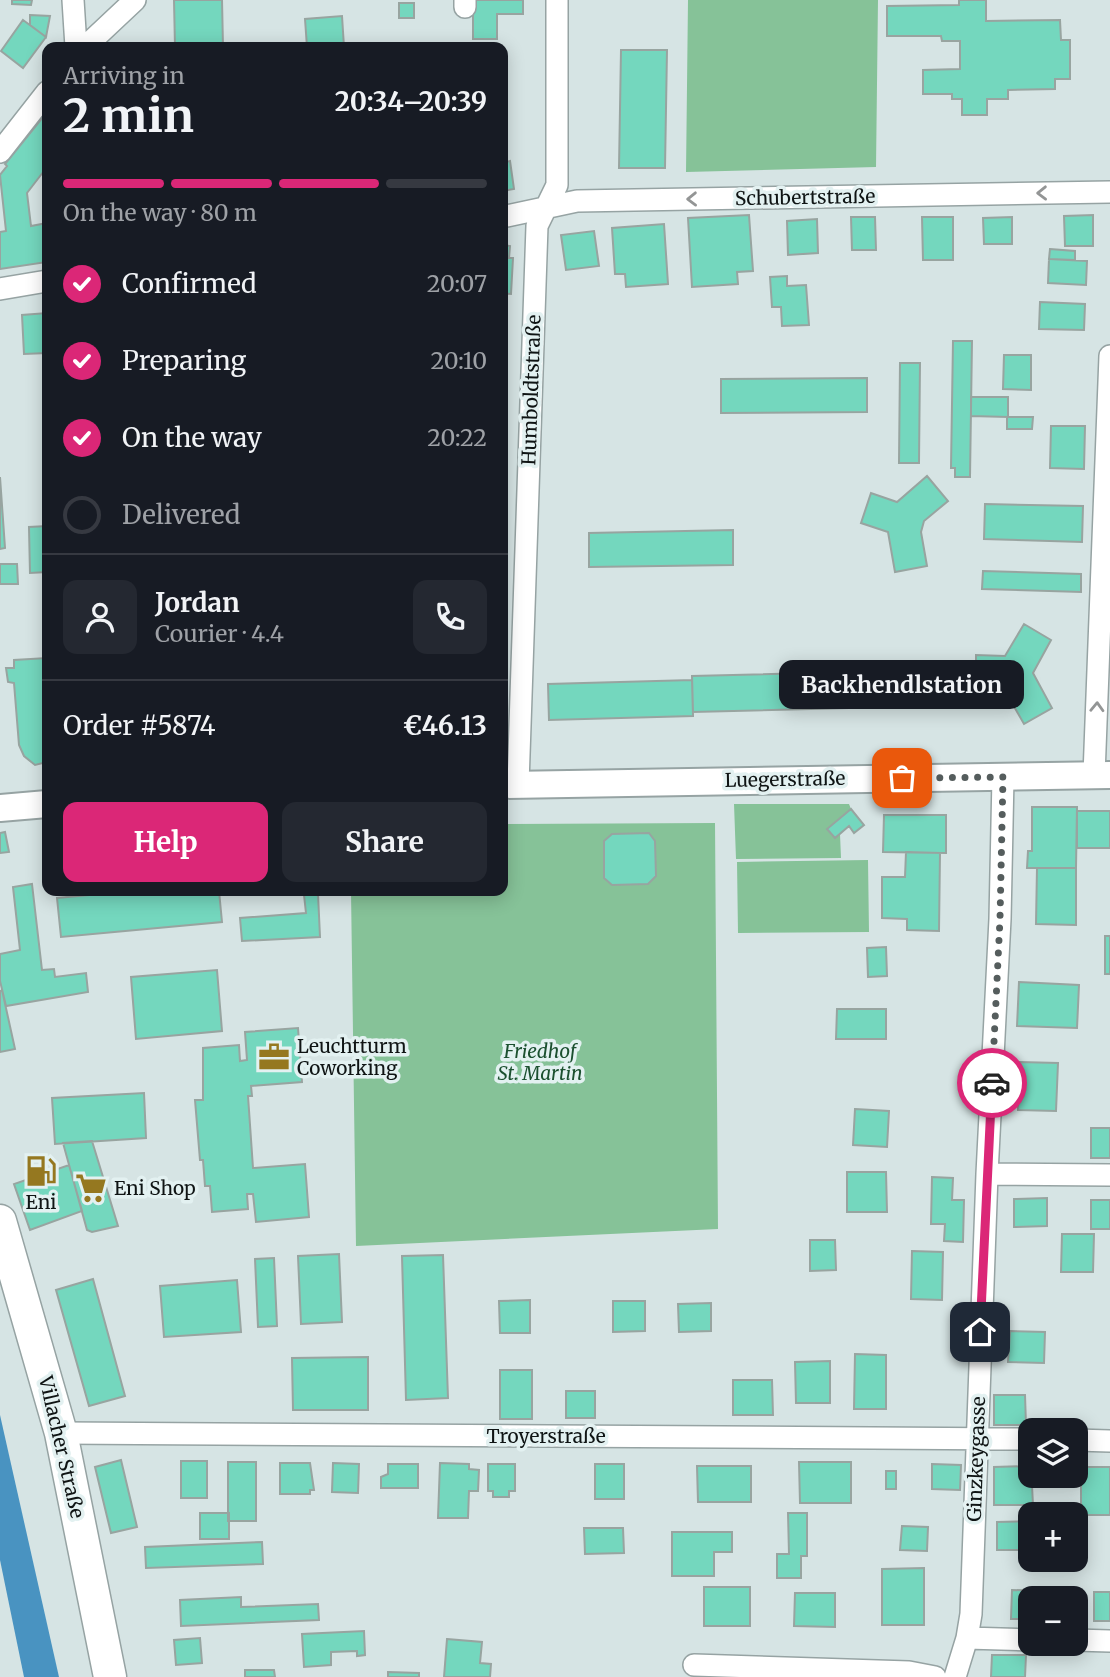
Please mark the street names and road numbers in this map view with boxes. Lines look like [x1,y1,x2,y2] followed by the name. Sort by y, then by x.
[735,184,875,210] street label: Schubertstraße
[516,314,546,466] street label: Humboldtstraße
[724,766,846,792] street label: Luegerstraße
[34,1373,90,1521] street label: Villacher Straße
[962,1396,990,1522] street label: Ginzkeygasse
[486,1424,606,1448] street label: Troyerstraße

